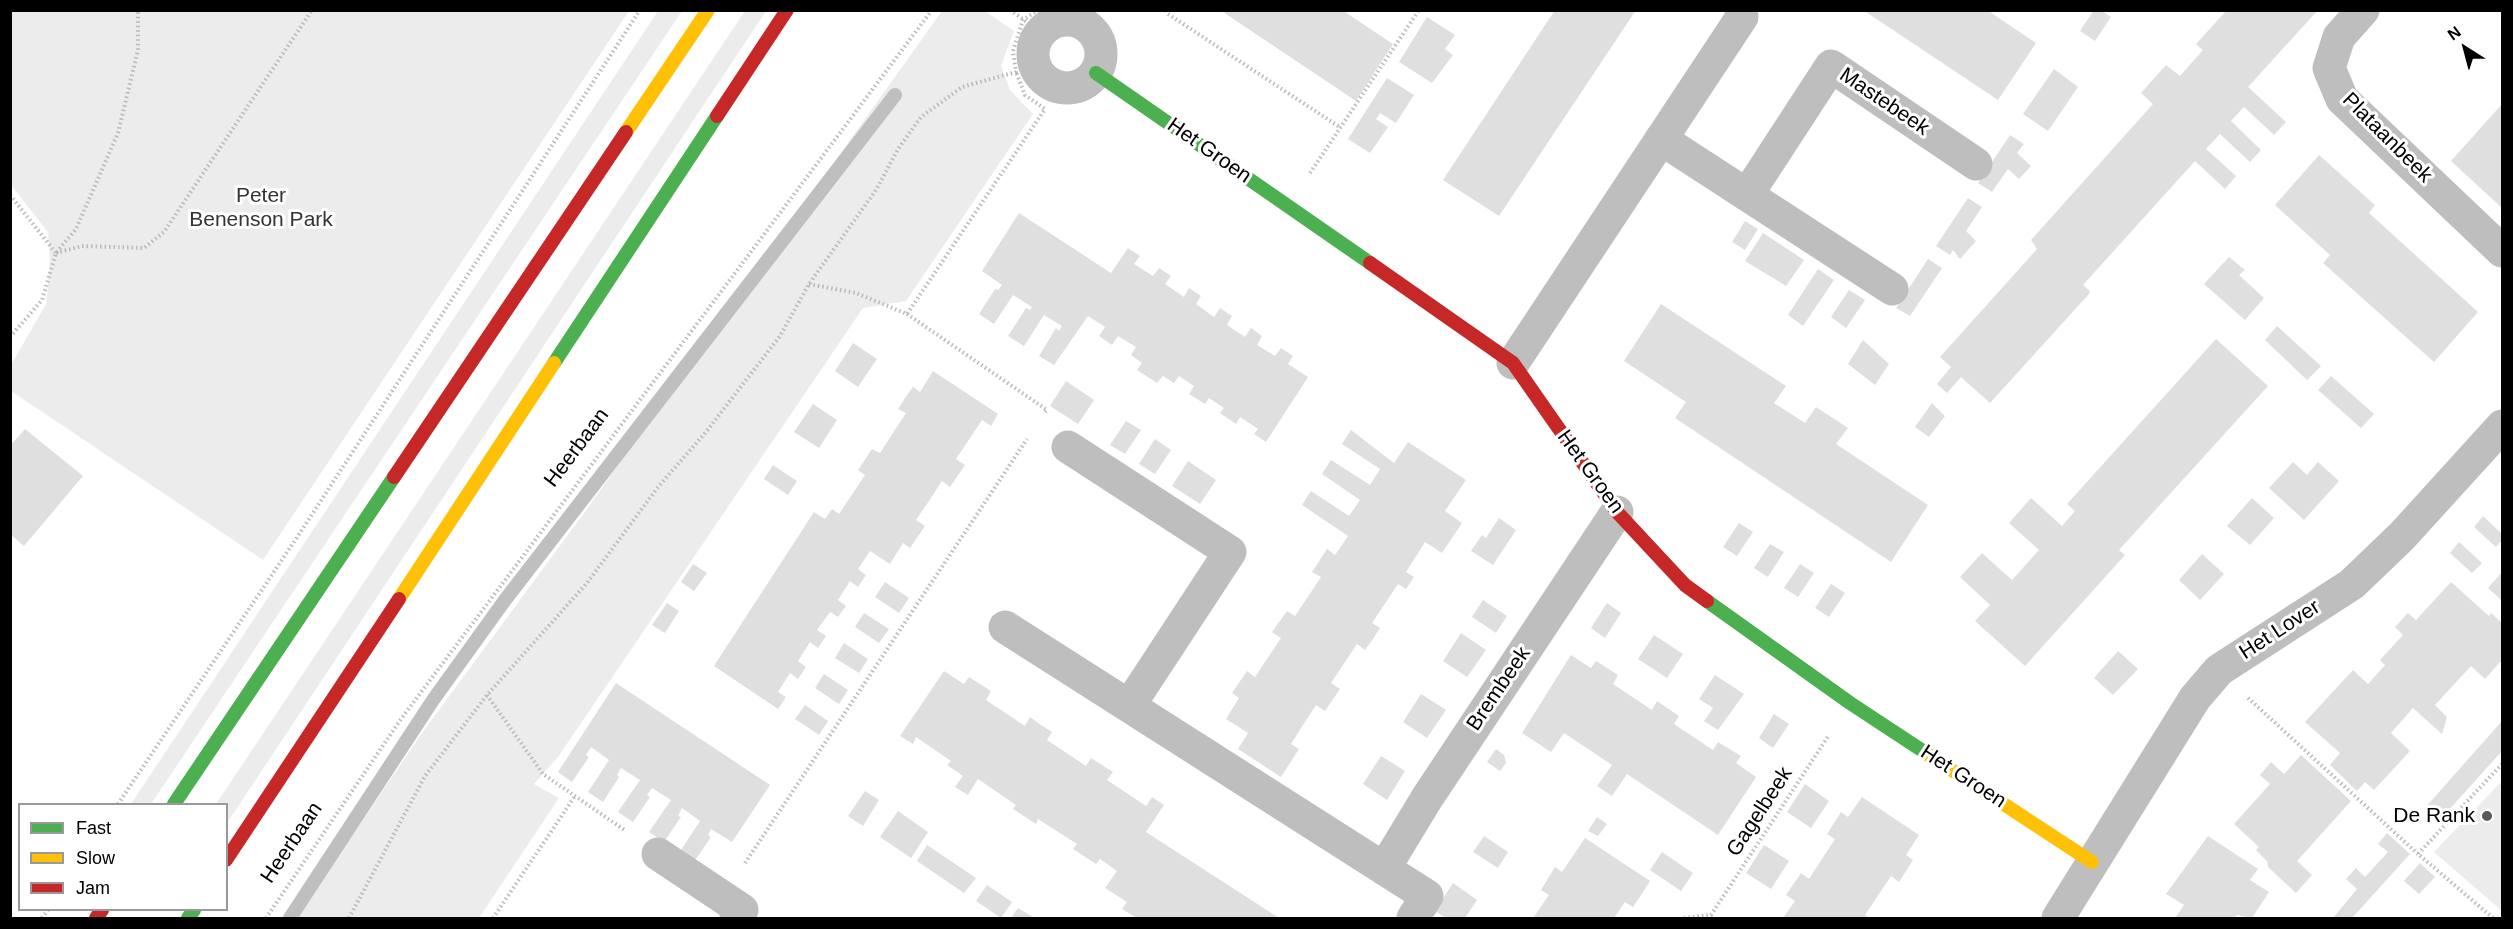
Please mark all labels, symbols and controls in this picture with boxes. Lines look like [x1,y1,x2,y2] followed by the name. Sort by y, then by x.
[2435,18,2495,78] north arrow
[2444,23,2464,43] text: N
[1834,63,1934,141] street label: Mastebeek
[2337,88,2437,188] street label: Plataanbeek
[1162,113,1256,189] street label: Het Groen
[189,183,333,233] park label: Peter Benenson Park
[539,404,615,492] street label: Heerbaan
[1551,425,1629,519] street label: Het Groen
[2235,595,2325,665] street label: Het Lover
[1462,642,1536,736] street label: Brembeek
[1916,740,2010,814] street label: Het Groen
[1722,763,1798,861] street label: Gagelbeek
[256,798,328,888] street label: Heerbaan
[18,803,228,911] legend
[2393,803,2475,829] place label: De Rank
[2480,809,2494,823] marker: De Rank
[76,818,111,838] text: Fast
[76,848,115,868] text: Slow
[76,878,110,898] text: Jam

